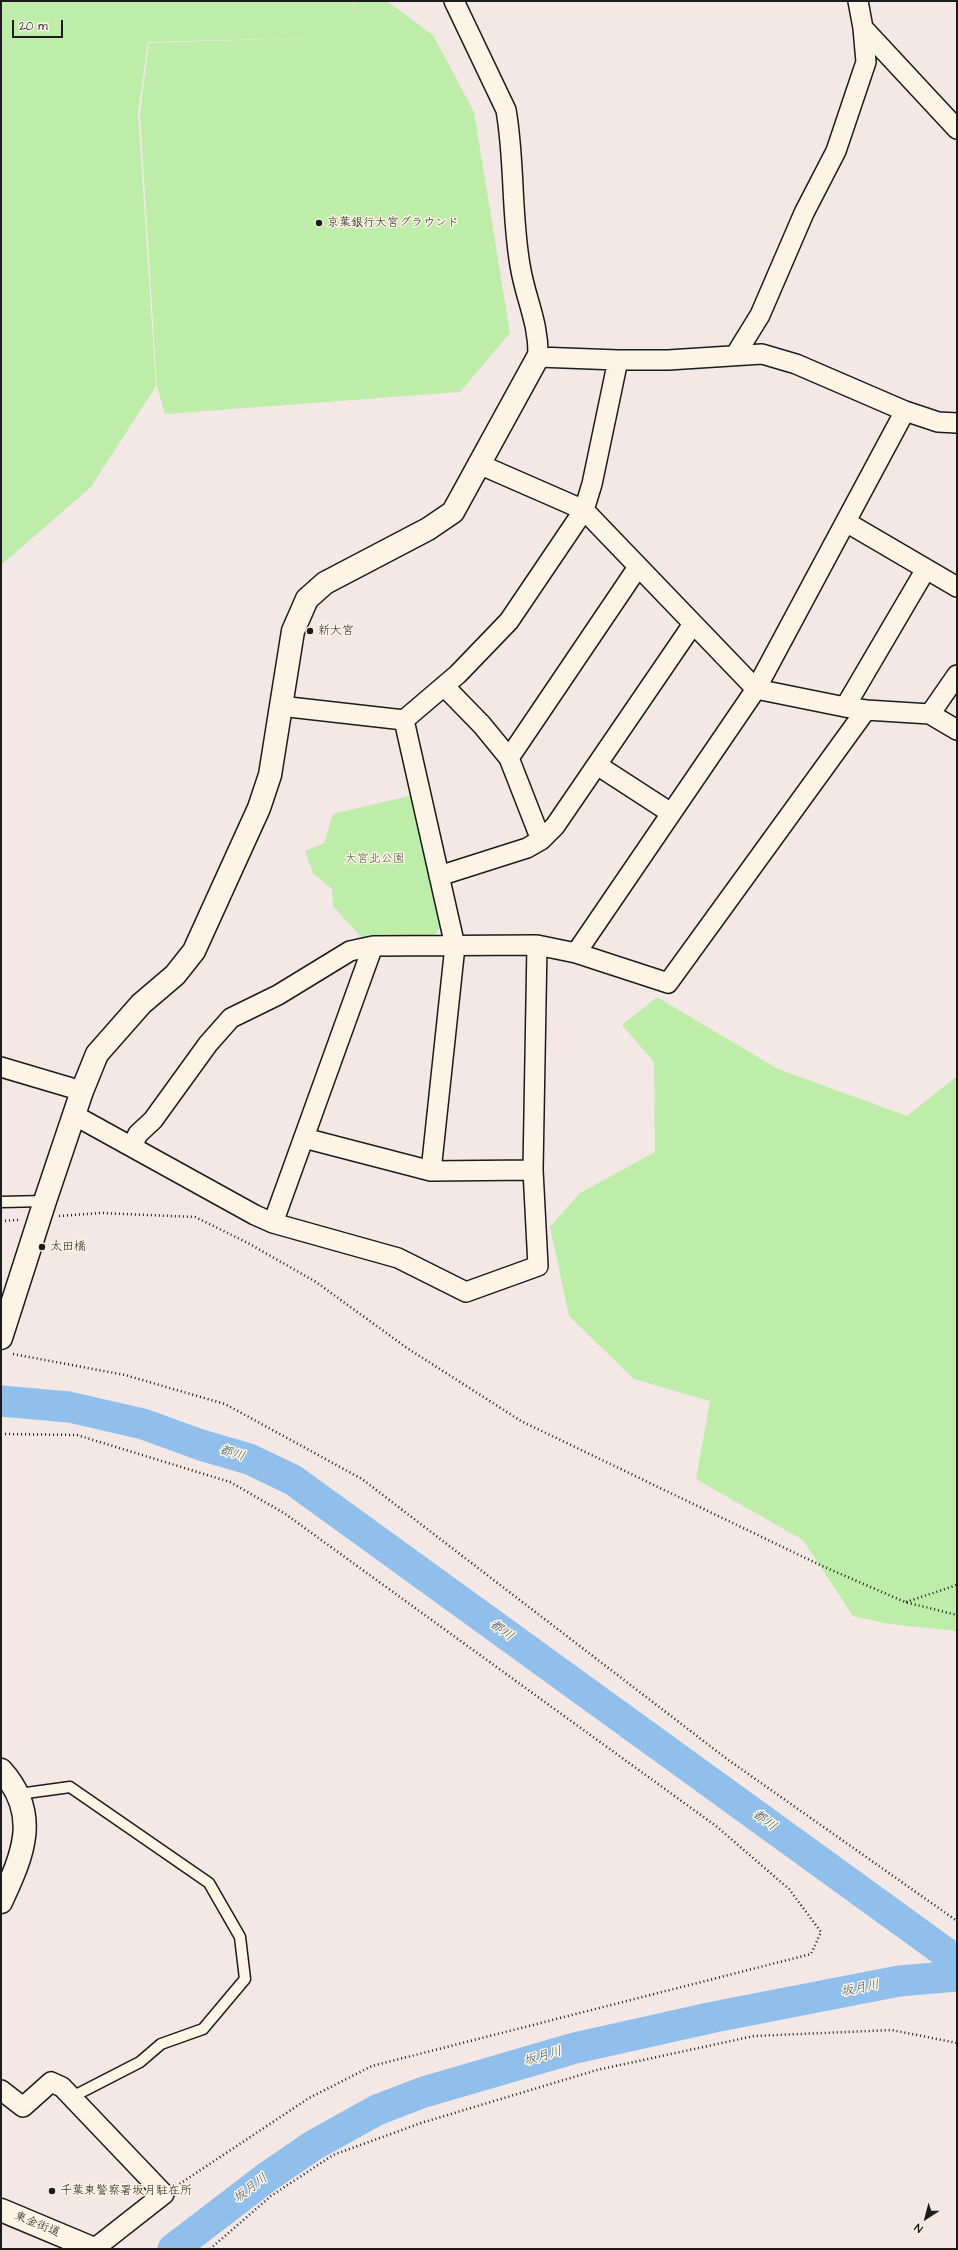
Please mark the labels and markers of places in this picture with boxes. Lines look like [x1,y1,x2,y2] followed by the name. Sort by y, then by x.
[327,216,459,230] place label: 京葉銀行大宮グラウンド
[314,218,324,228] marker: 京葉銀行大宮グラウンド
[318,624,354,638] place label: 新大宮
[305,626,315,636] marker: 新大宮
[50,1240,86,1254] place label: 太田橋
[37,1242,47,1252] marker: 太田橋
[60,2184,192,2198] place label: 千葉東警察署坂月駐在所
[47,2186,57,2196] marker: 千葉東警察署坂月駐在所

